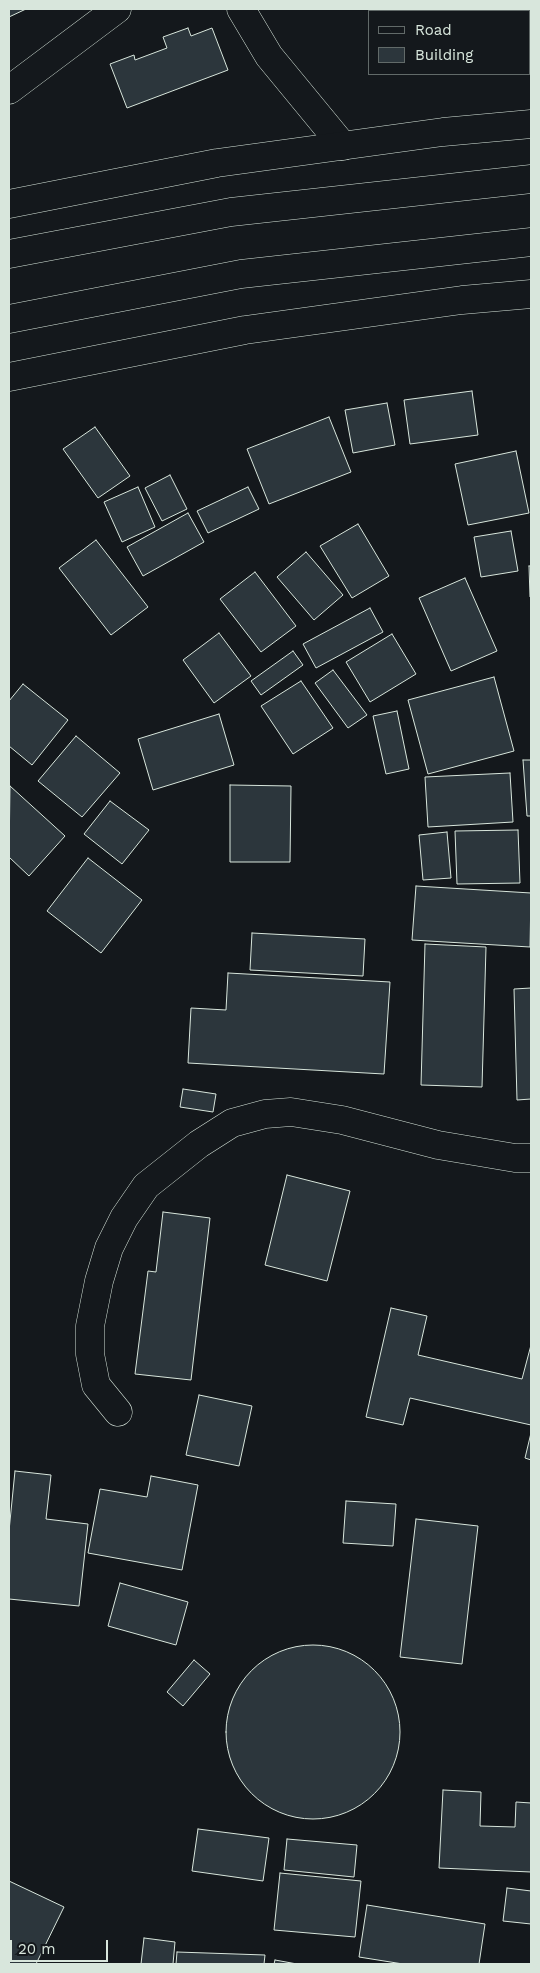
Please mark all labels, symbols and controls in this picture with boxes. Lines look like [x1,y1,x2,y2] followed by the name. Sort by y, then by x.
[368,10,530,75] legend
[415,21,452,39] text: Road
[415,46,473,64] text: Building
[12,1930,110,1962] scale bar
[18,1940,56,1958] text: 20 m

